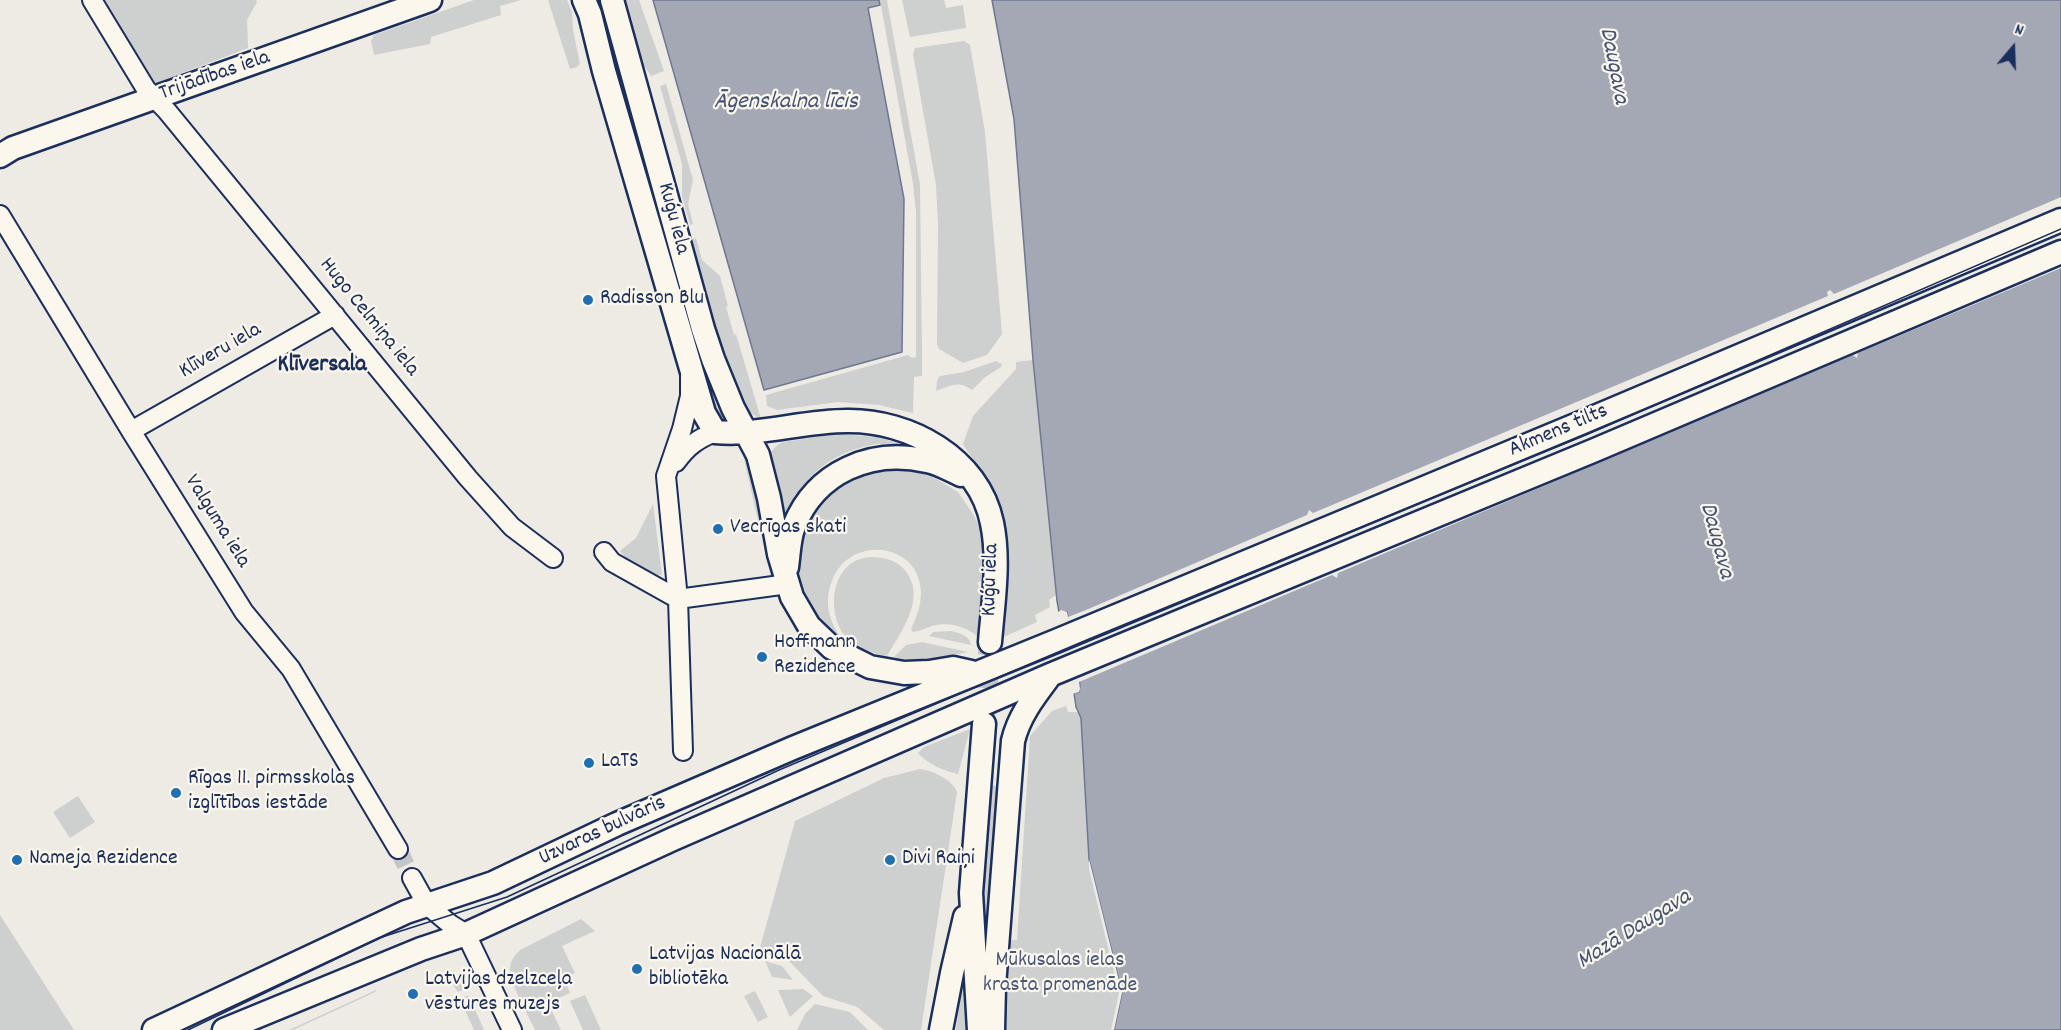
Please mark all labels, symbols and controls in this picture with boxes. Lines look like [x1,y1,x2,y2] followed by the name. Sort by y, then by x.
[1983,18,2043,78] north arrow
[2012,18,2027,43] text: N
[1591,25,1633,107] water label: Daugava
[156,46,274,108] street label: Trijādības iela
[714,90,858,118] water label: Āgenskalna līcis
[650,180,694,258] street label: Kuģu iela
[312,253,424,383] street label: Hugo Celmiņa iela
[600,287,704,313] place label: Radisson Blu
[581,293,595,307] marker: Radisson Blu
[175,318,267,386] street label: Klīveru iela
[277,353,367,381] district label: Klīversala
[1505,399,1613,465] street label: Akmens tilts
[177,470,255,574] street label: Valguma iela
[1691,500,1739,582] water label: Daugava
[730,516,846,542] place label: Vecrīgas skati
[711,522,725,536] marker: Vecrīgas skati
[978,543,1006,617] street label: Kuģu iela
[774,631,856,682] place label: Hoffmann Rezidence
[755,650,769,664] marker: Hoffmann Rezidence
[601,750,639,776] place label: LaTS
[582,756,596,770] marker: LaTS
[188,767,355,818] place label: Rīgas 11. pirmsskolas izglītības iestāde
[169,786,183,800] marker: Rīgas 11. pirmsskolas izglītības iestāde
[535,791,671,873] street label: Uzvaras bulvāris
[29,847,178,873] place label: Nameja Rezidence
[902,847,975,873] place label: Divi Raiņi
[10,853,24,867] marker: Nameja Rezidence
[883,853,897,867] marker: Divi Raiņi
[1573,885,1697,977] water label: Mazā Daugava
[649,943,801,994] place label: Latvijas Nacionālā bibliotēka
[983,949,1137,1000] park label: Mūkusalas ielas krasta promenāde
[630,962,644,976] marker: Latvijas Nacionālā bibliotēka
[425,968,572,1020] place label: Latvijas dzelzceļa vēstures muzejs
[406,987,420,1001] marker: Latvijas dzelzceļa vēstures muzejs

